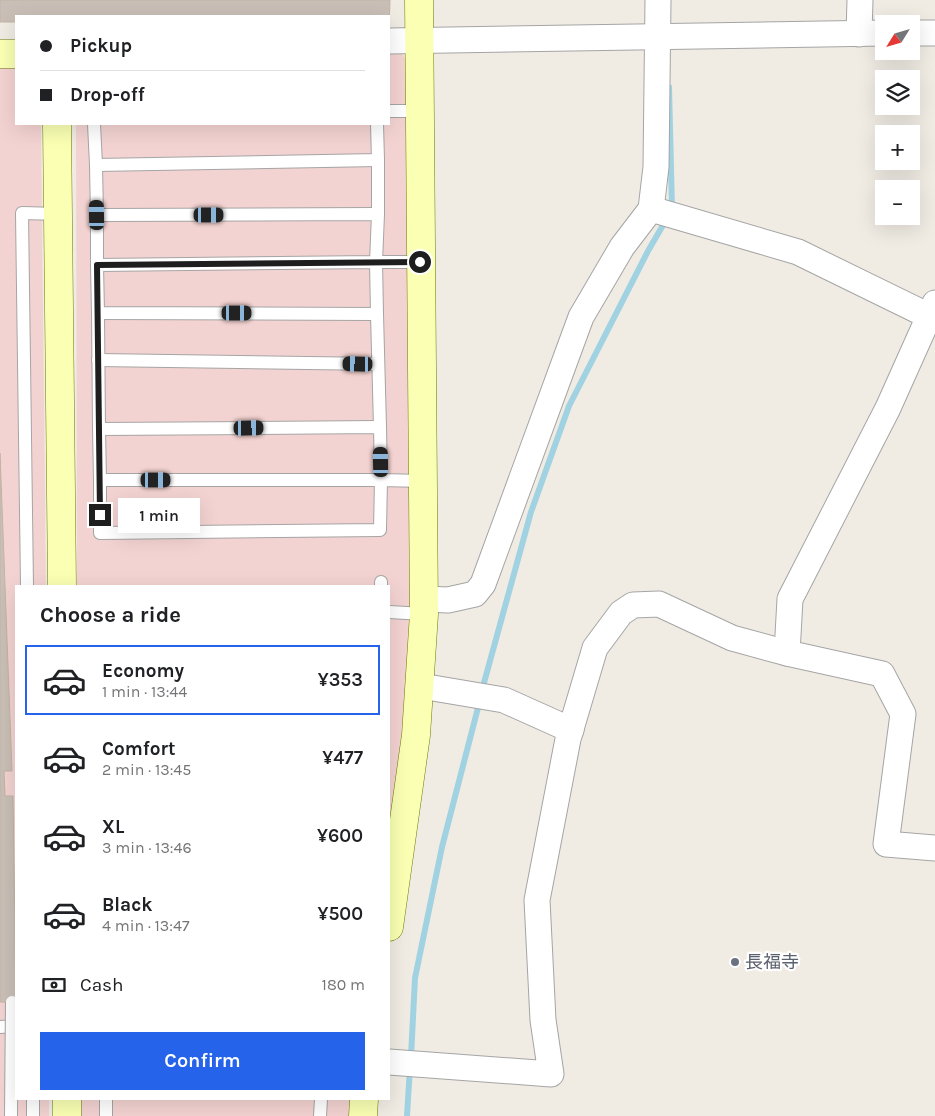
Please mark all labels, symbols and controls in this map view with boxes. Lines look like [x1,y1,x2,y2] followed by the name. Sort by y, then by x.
[875,15,920,60] north arrow
[875,15,920,225] map controls
[70,35,132,57] text: Pickup
[875,70,920,115] button: layers
[70,84,145,106] text: Drop-off
[875,125,920,170] button: +
[875,180,920,225] button: −
[89,200,104,230] car
[194,208,224,223] car
[409,251,431,273] route start
[222,306,252,321] car
[342,356,373,372] car
[233,420,264,436] car
[373,447,388,477] car
[141,473,171,488] car
[118,498,200,532] callout: 1 min
[89,504,111,526] route end
[139,506,179,525] text: 1 min
[40,602,181,628] text: Choose a ride
[42,658,87,703] icon: car
[102,660,184,682] text: Economy
[318,669,363,691] text: ¥353
[102,682,187,701] text: 1 min · 13:44
[42,736,87,781] icon: car
[102,738,176,760] text: Comfort
[322,747,363,769] text: ¥477
[102,760,191,779] text: 2 min · 13:45
[42,814,87,859] icon: car
[102,816,124,838] text: XL
[317,825,363,847] text: ¥600
[102,838,192,857] text: 3 min · 13:46
[42,892,87,937] icon: car
[102,894,153,916] text: Black
[317,903,363,925] text: ¥500
[102,916,189,935] text: 4 min · 13:47
[745,951,799,973] place label: 長福寺
[729,956,741,968] marker: 長福寺
[40,971,68,999] icon: cash
[80,974,124,996] text: Cash
[322,975,365,994] text: 180 m
[40,1032,365,1090] button: Confirm

